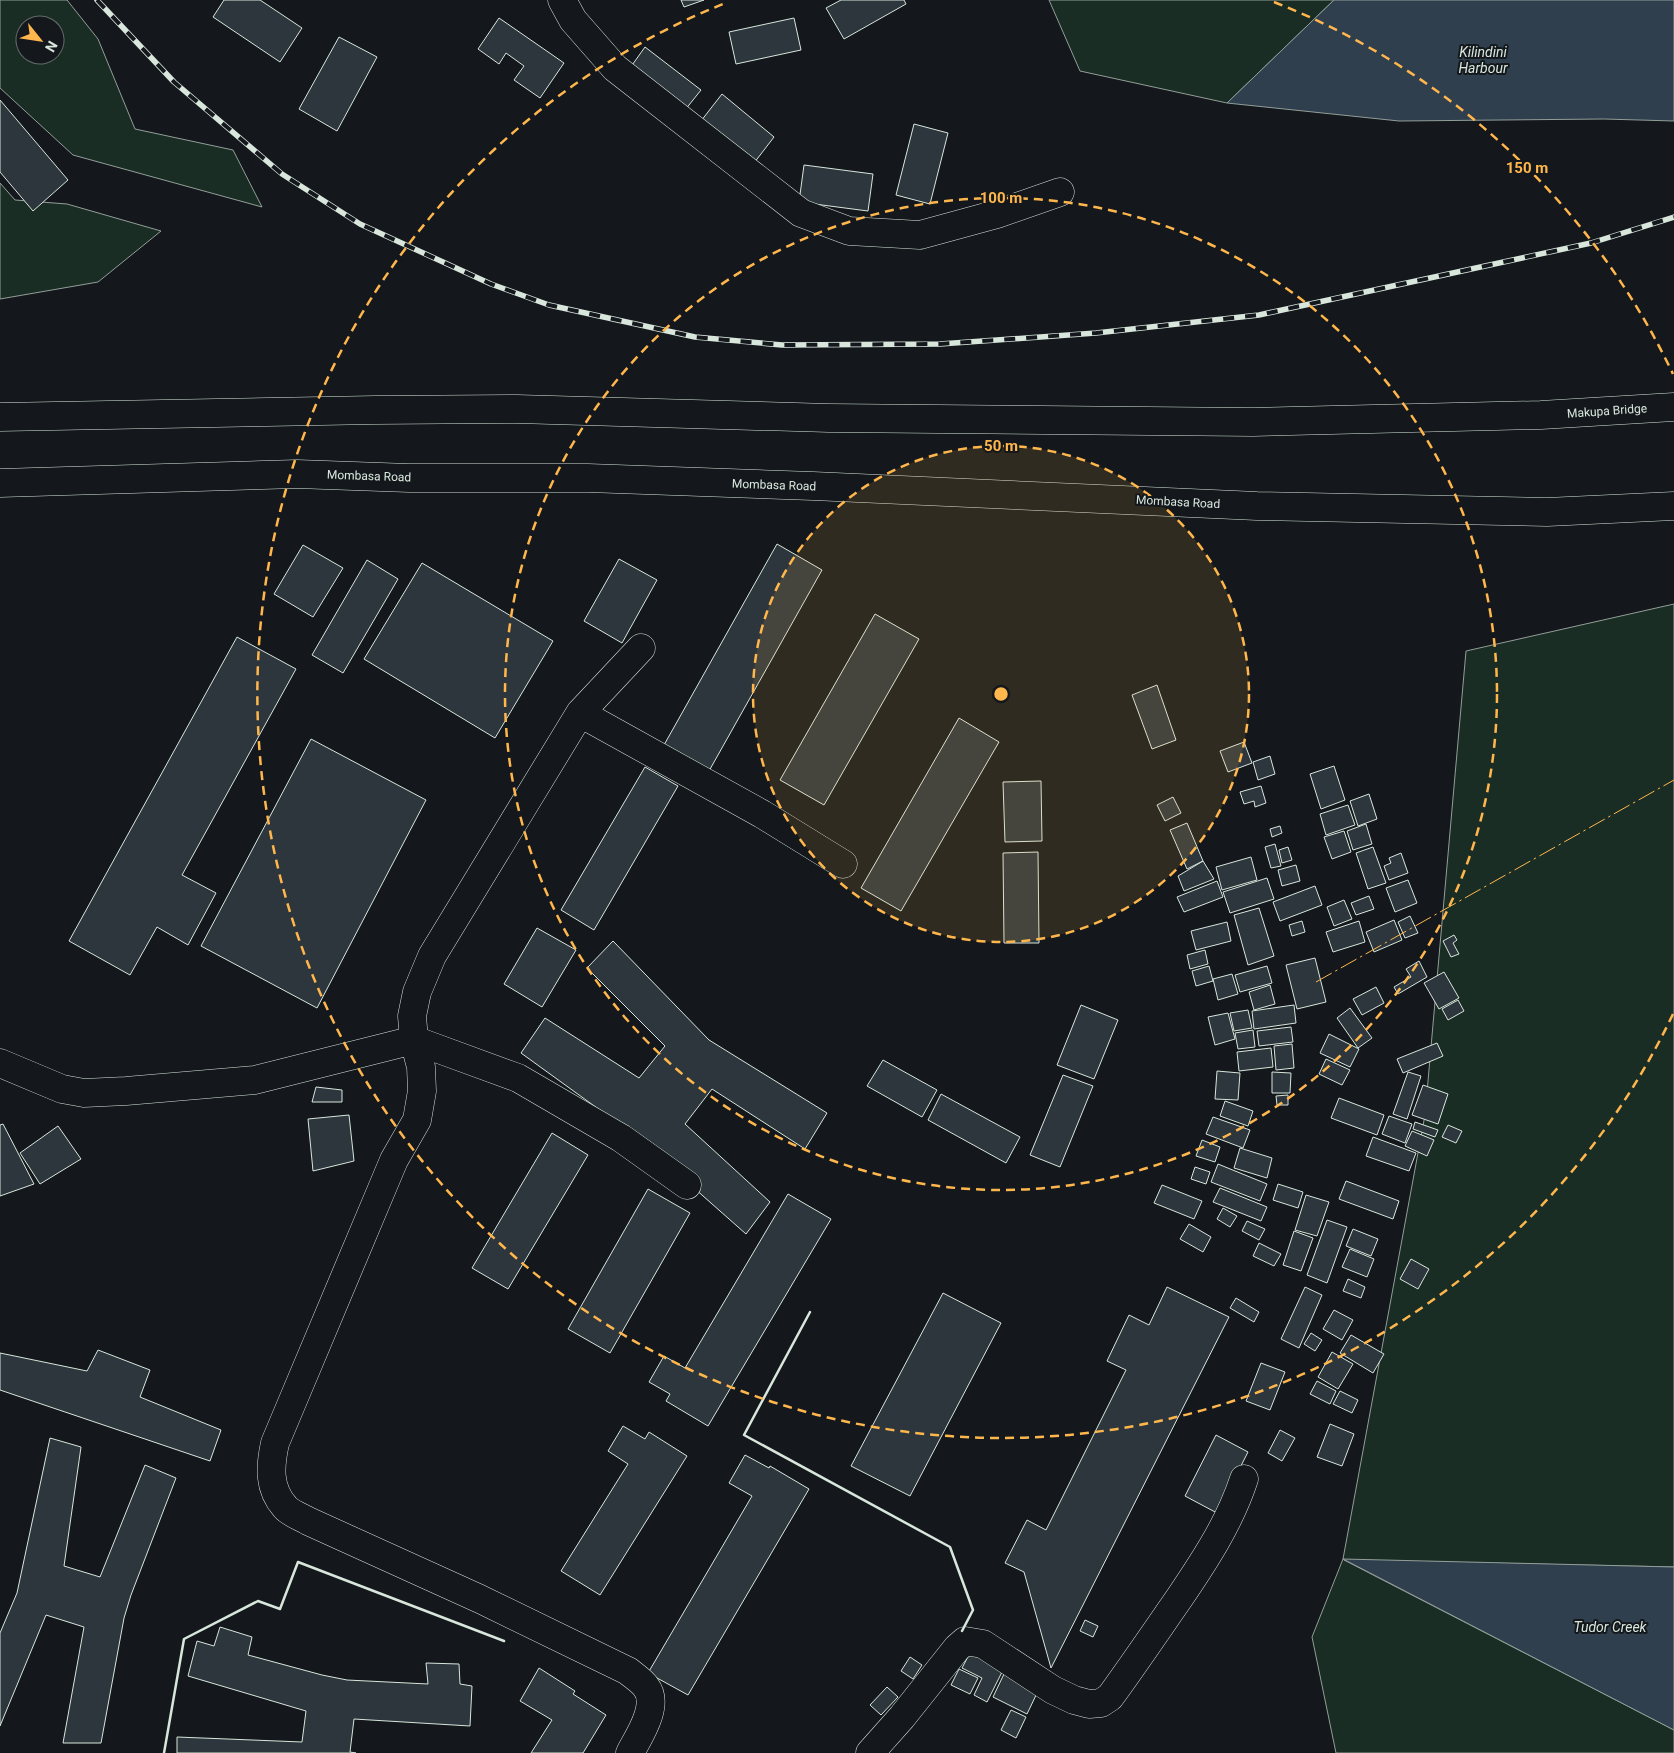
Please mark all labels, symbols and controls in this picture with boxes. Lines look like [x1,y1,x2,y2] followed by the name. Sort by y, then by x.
[15,15,65,65] north arrow
[42,38,61,55] text: N
[1458,44,1508,76] water label: Kilindini Harbour
[1506,159,1548,177] text: 150 m
[980,189,1022,207] text: 100 m
[1566,401,1648,421] street label: Makupa Bridge
[984,437,1018,455] text: 50 m
[327,468,411,484] street label: Mombasa Road
[732,477,816,493] street label: Mombasa Road
[1136,493,1220,511] street label: Mombasa Road
[992,685,1010,703] centre of rings
[1574,1619,1648,1635] water label: Tudor Creek

